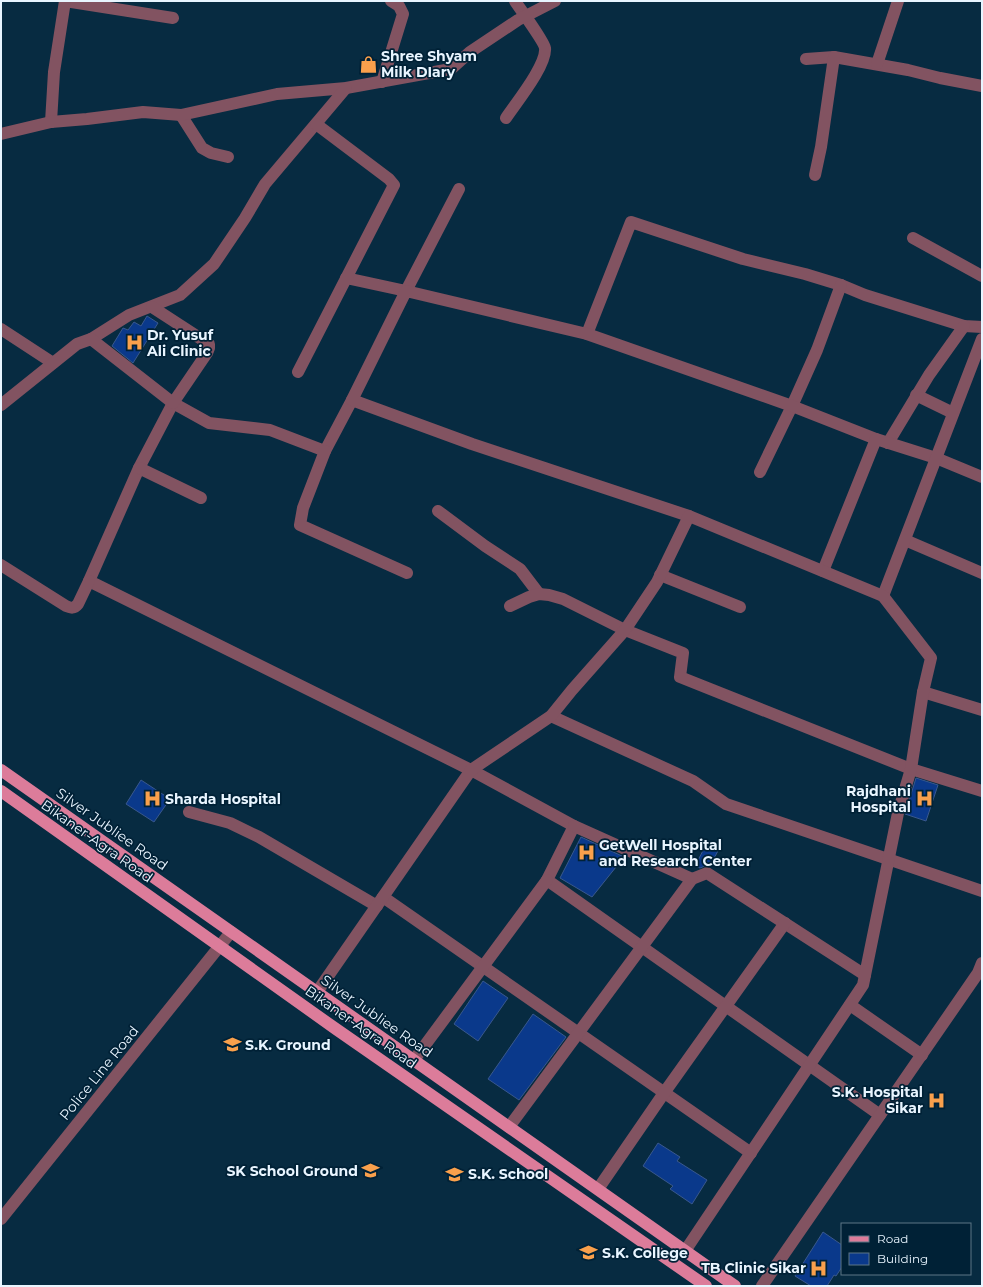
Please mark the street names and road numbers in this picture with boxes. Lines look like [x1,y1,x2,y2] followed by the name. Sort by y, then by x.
[53,784,171,874] street label: Silver Jubliee Road
[38,796,156,886] street label: Bikaner-Agra Road
[318,971,436,1061] street label: Silver Jubliee Road
[302,982,420,1072] street label: Bikaner-Agra Road
[55,1022,143,1124] street label: Police Line Road

